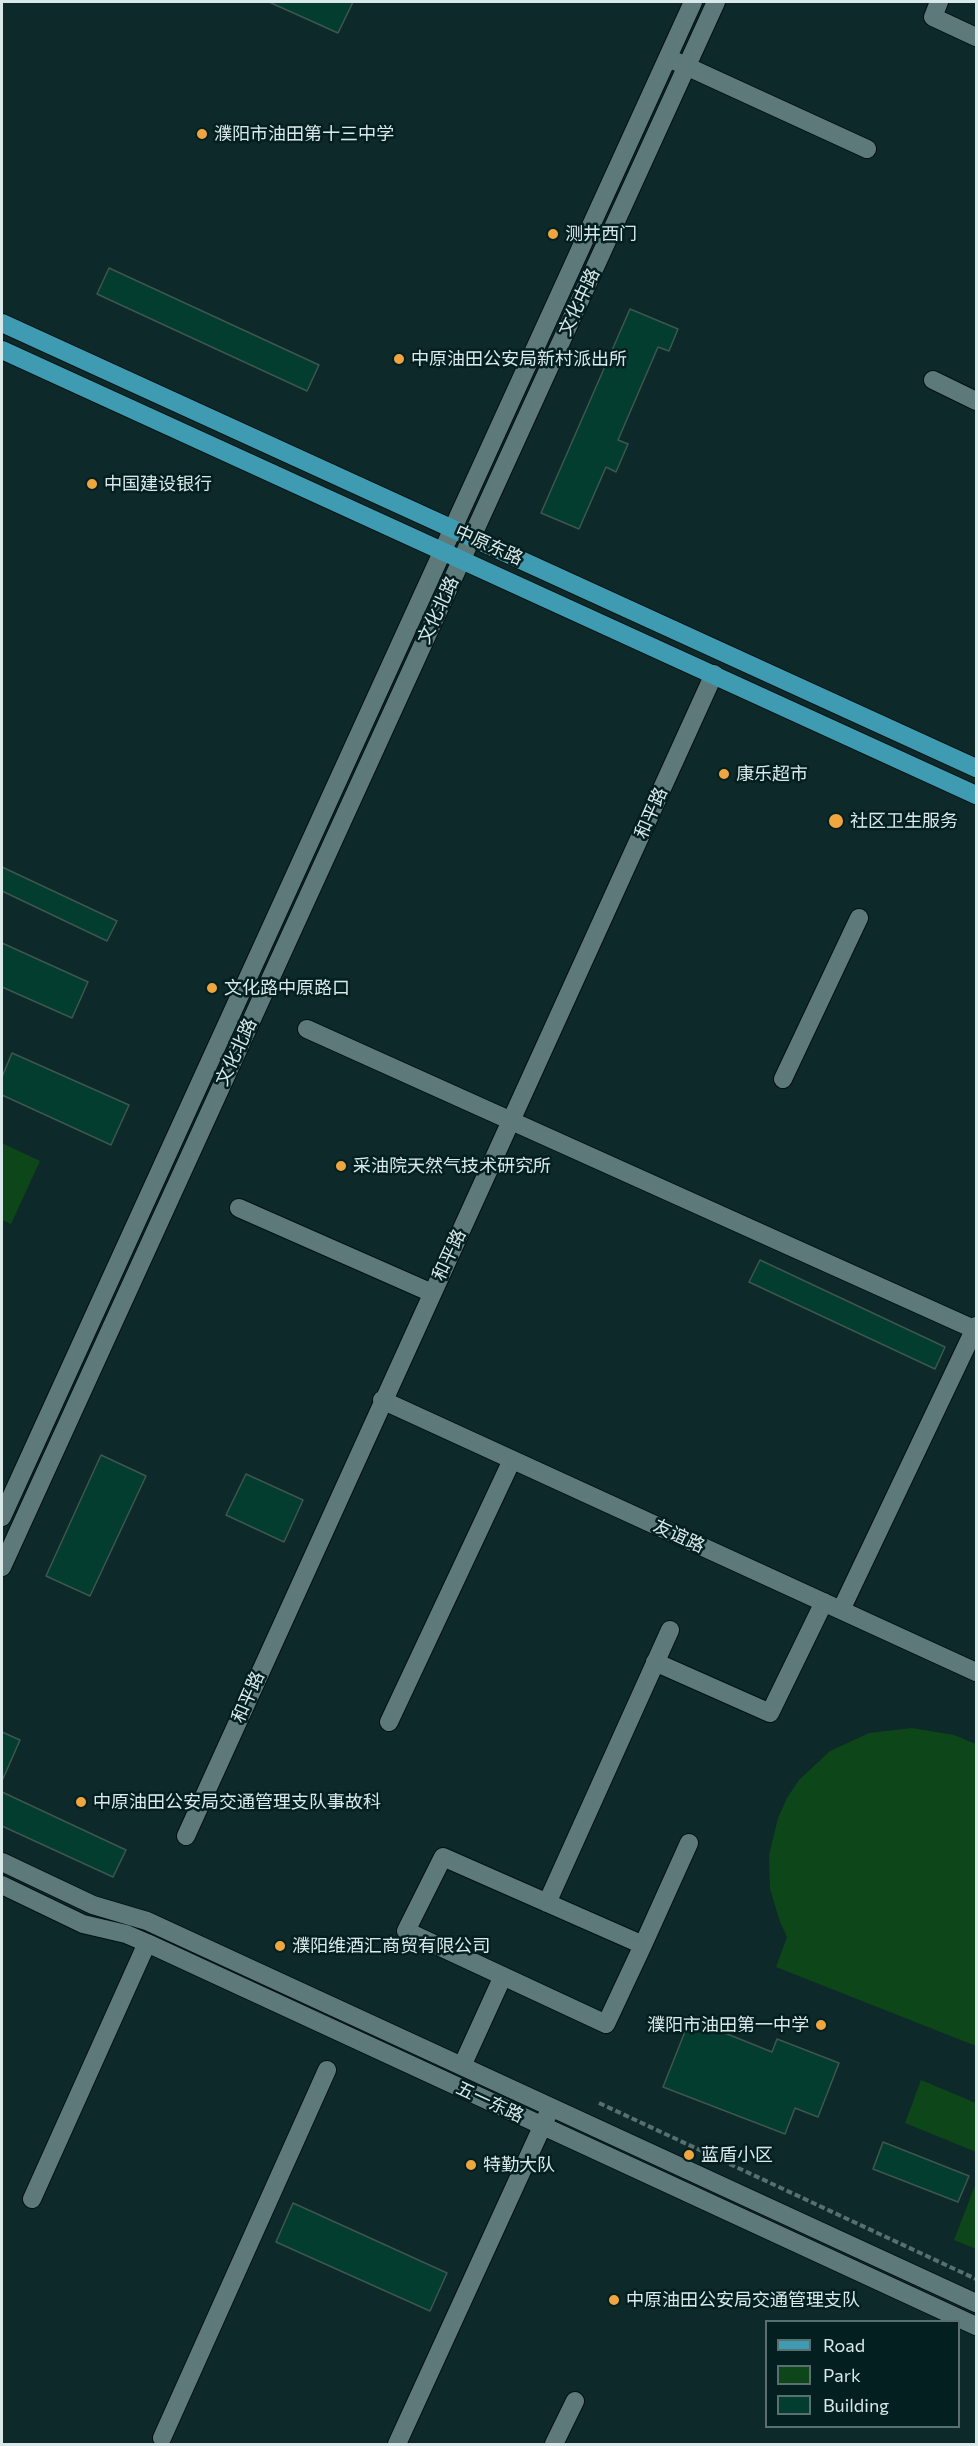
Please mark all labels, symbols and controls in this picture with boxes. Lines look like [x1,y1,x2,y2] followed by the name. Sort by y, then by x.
[214,123,394,145] place label: 濮阳市油田第十三中学
[195,127,209,141] marker: 濮阳市油田第十三中学
[565,223,637,245] place label: 测井西门
[546,227,560,241] marker: 测井西门
[554,265,604,339] street label: 文化中路
[411,348,627,370] place label: 中原油田公安局新村派出所
[392,352,406,366] marker: 中原油田公安局新村派出所
[104,473,212,495] place label: 中国建设银行
[85,477,99,491] marker: 中国建设银行
[452,520,526,570] street label: 中原东路
[413,573,463,647] street label: 文化北路
[736,763,808,785] place label: 康乐超市
[717,767,731,781] marker: 康乐超市
[630,784,672,842] street label: 和平路
[850,810,958,832] place label: 社区卫生服务
[827,812,845,830] marker: 社区卫生服务
[224,977,350,999] place label: 文化路中原路口
[205,981,219,995] marker: 文化路中原路口
[211,1015,261,1089] street label: 文化北路
[353,1155,551,1177] place label: 采油院天然气技术研究所
[334,1159,348,1173] marker: 采油院天然气技术研究所
[428,1226,470,1284] street label: 和平路
[650,1515,708,1557] street label: 友谊路
[227,1668,269,1726] street label: 和平路
[93,1791,381,1813] place label: 中原油田公安局交通管理支队事故科
[74,1795,88,1809] marker: 中原油田公安局交通管理支队事故科
[292,1935,490,1957] place label: 濮阳维酒汇商贸有限公司
[273,1939,287,1953] marker: 濮阳维酒汇商贸有限公司
[647,2014,809,2036] place label: 濮阳市油田第一中学
[814,2018,828,2032] marker: 濮阳市油田第一中学
[453,2077,527,2127] street label: 五一东路
[701,2144,773,2166] place label: 蓝盾小区
[682,2148,696,2162] marker: 蓝盾小区
[483,2154,555,2176] place label: 特勤大队
[464,2158,478,2172] marker: 特勤大队
[626,2289,860,2311] place label: 中原油田公安局交通管理支队
[607,2293,621,2307] marker: 中原油田公安局交通管理支队
[765,2320,960,2428] legend
[823,2334,865,2356] text: Road
[823,2364,861,2386] text: Park
[823,2394,889,2416] text: Building

